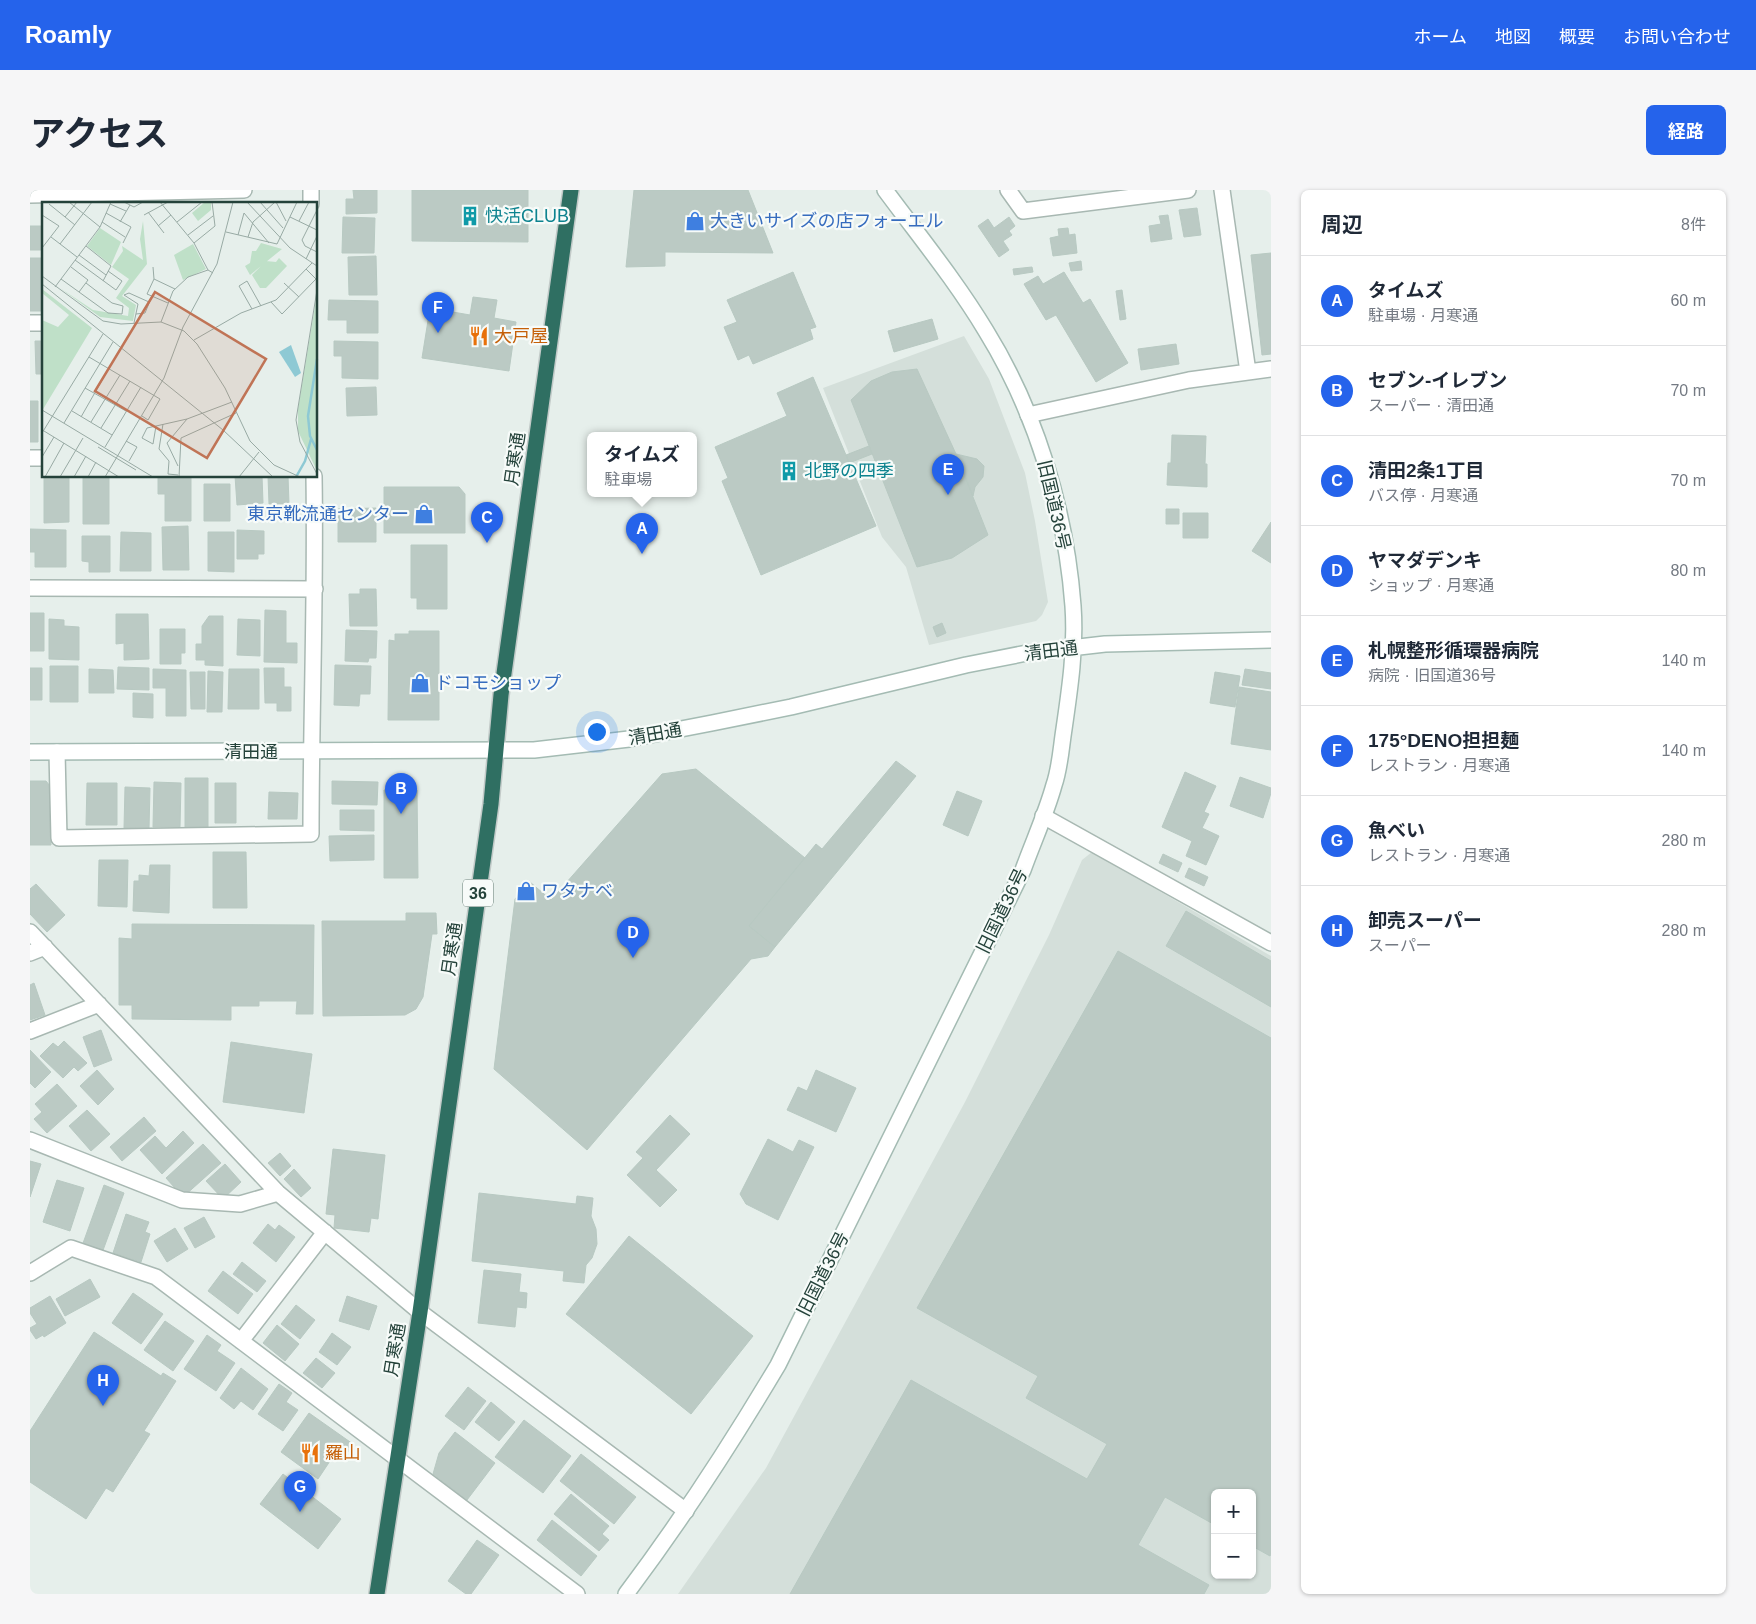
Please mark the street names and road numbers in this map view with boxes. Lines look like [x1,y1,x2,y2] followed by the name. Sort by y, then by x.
[501,431,529,487] street label: 月寒通
[1034,458,1074,552] street label: 旧国道36号
[1023,638,1079,664] street label: 清田通
[627,719,683,749] street label: 清田通
[224,742,278,762] street label: 清田通
[973,865,1031,957] street label: 旧国道36号
[463,880,493,906] road number: 36
[438,921,466,977] street label: 月寒通
[793,1228,853,1320] street label: 旧国道36号
[381,1322,409,1378] street label: 月寒通

